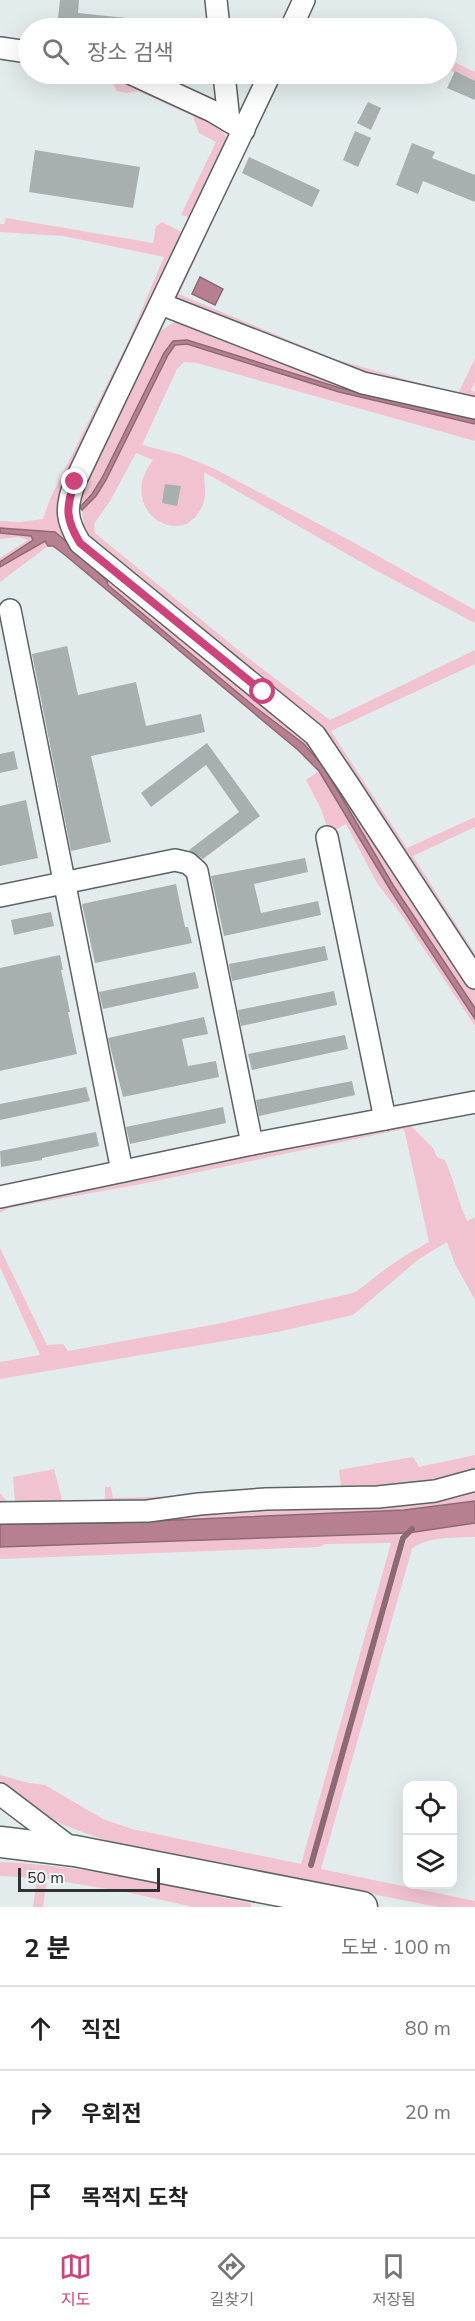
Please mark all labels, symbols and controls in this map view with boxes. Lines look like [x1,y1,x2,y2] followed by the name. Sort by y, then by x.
[18,18,457,84] search box
[39,35,72,68] icon: search
[87,38,174,68] text: 장소 검색
[61,468,87,494] route end
[249,678,275,704] route start
[403,1781,457,1889] map controls
[403,1781,457,1835] button: locate
[403,1835,457,1889] button: layers
[18,1865,160,1892] scale bar
[27,1867,64,1889] text: 50 m
[24,1931,71,1966] text: 2 분
[341,1934,451,1961] text: 도보 · 100 m
[24,2012,57,2045] icon: ahead
[81,2015,121,2045] text: 직진
[405,2015,451,2042] text: 80 m
[24,2096,57,2129] icon: right
[81,2099,142,2129] text: 우회전
[405,2099,451,2126] text: 20 m
[24,2180,57,2213] icon: arrive
[81,2183,188,2213] text: 목적지 도착
[59,2250,92,2311] tab: 지도
[210,2250,254,2311] tab: 길찾기
[372,2250,416,2311] tab: 저장됨

